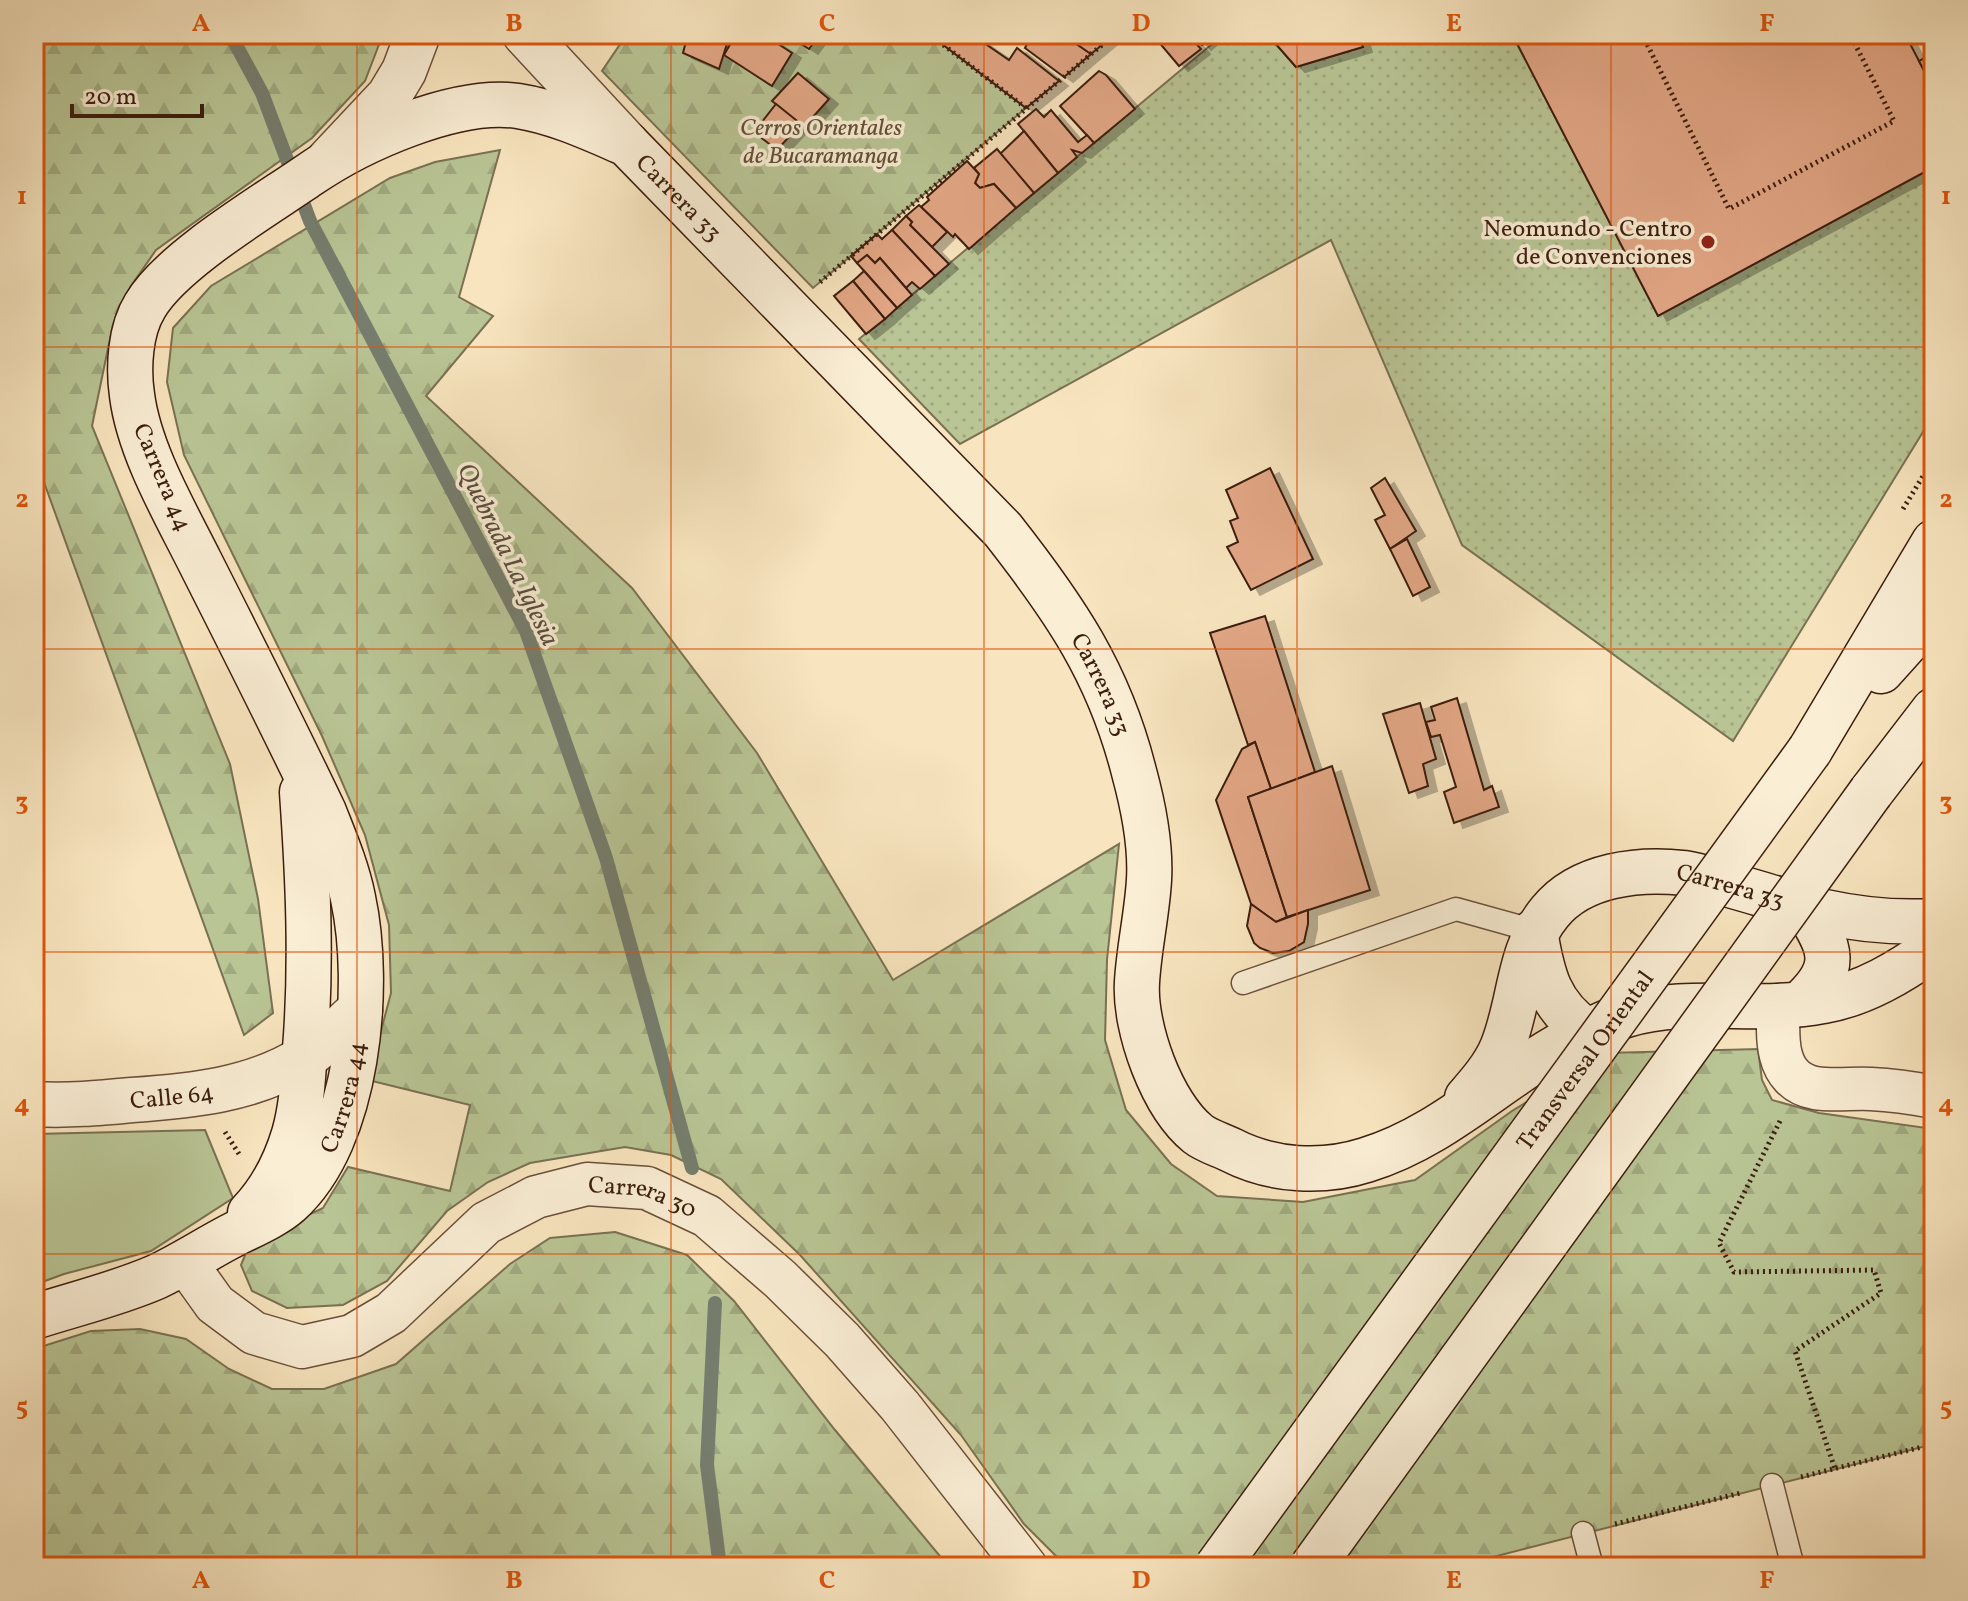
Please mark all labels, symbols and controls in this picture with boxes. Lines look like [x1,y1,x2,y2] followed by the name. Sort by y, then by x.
[192,6,211,42] text: A
[505,6,523,42] text: B
[819,6,835,42] text: C
[1131,6,1151,42] text: D
[1446,6,1462,42] text: E
[1759,6,1775,42] text: F
[72,68,202,118] scale bar
[84,81,137,115] text: 20 m
[740,112,902,174] park label: Cerros Orientales de Bucaramanga
[627,147,728,250] street label: Carrera 33
[17,179,27,215] text: 1
[1941,179,1951,215] text: 1
[1483,213,1692,275] place label: Neomundo - Centro de Convenciones
[1699,233,1717,251] marker: Neomundo - Centro de Convenciones
[123,418,199,537] street label: Carrera 44
[447,457,567,652] water label: Quebrada La Iglesia
[15,482,29,518] text: 2
[1939,482,1953,518] text: 2
[1061,627,1137,741] street label: Carrera 33
[15,785,29,821] text: 3
[1939,785,1953,821] text: 3
[1674,857,1788,919] street label: Carrera 33
[1509,964,1663,1159] street label: Transversal Oriental
[313,1040,376,1160] street label: Carrera 44
[129,1076,216,1119] street label: Calle 64
[14,1087,30,1123] text: 4
[1938,1087,1954,1123] text: 4
[587,1169,702,1228] street label: Carrera 30
[16,1390,28,1426] text: 5
[1940,1390,1952,1426] text: 5
[192,1563,211,1599] text: A
[505,1563,523,1599] text: B
[819,1563,835,1599] text: C
[1131,1563,1151,1599] text: D
[1446,1563,1462,1599] text: E
[1759,1563,1775,1599] text: F

